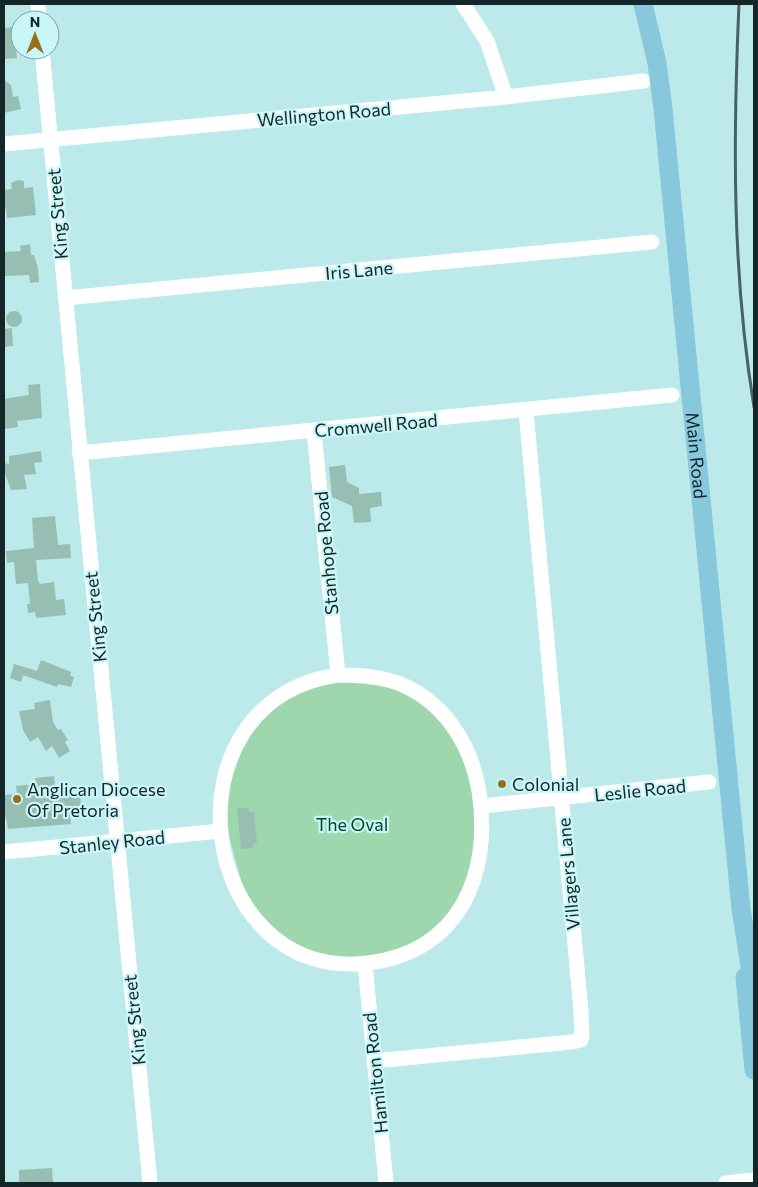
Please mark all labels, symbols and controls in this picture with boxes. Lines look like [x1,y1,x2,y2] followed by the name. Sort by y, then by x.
[10,10,60,60] north arrow
[30,13,40,30] text: N
[256,97,392,131] street label: Wellington Road
[42,168,72,260] street label: King Street
[324,256,394,284] street label: Iris Lane
[313,409,439,441] street label: Cromwell Road
[682,411,712,500] street label: Main Road
[310,490,342,616] street label: Stanhope Road
[79,571,111,663] street label: King Street
[512,773,579,795] place label: Colonial
[593,774,687,806] street label: Leslie Road
[27,778,165,821] place label: Anglican Diocese Of Pretoria
[496,778,508,790] marker: Colonial
[11,793,23,805] marker: Anglican Diocese Of Pretoria
[316,813,388,835] park label: The Oval
[552,817,584,931] street label: Villagers Lane
[58,826,166,858] street label: Stanley Road
[118,974,150,1066] street label: King Street
[358,1011,392,1135] street label: Hamilton Road

